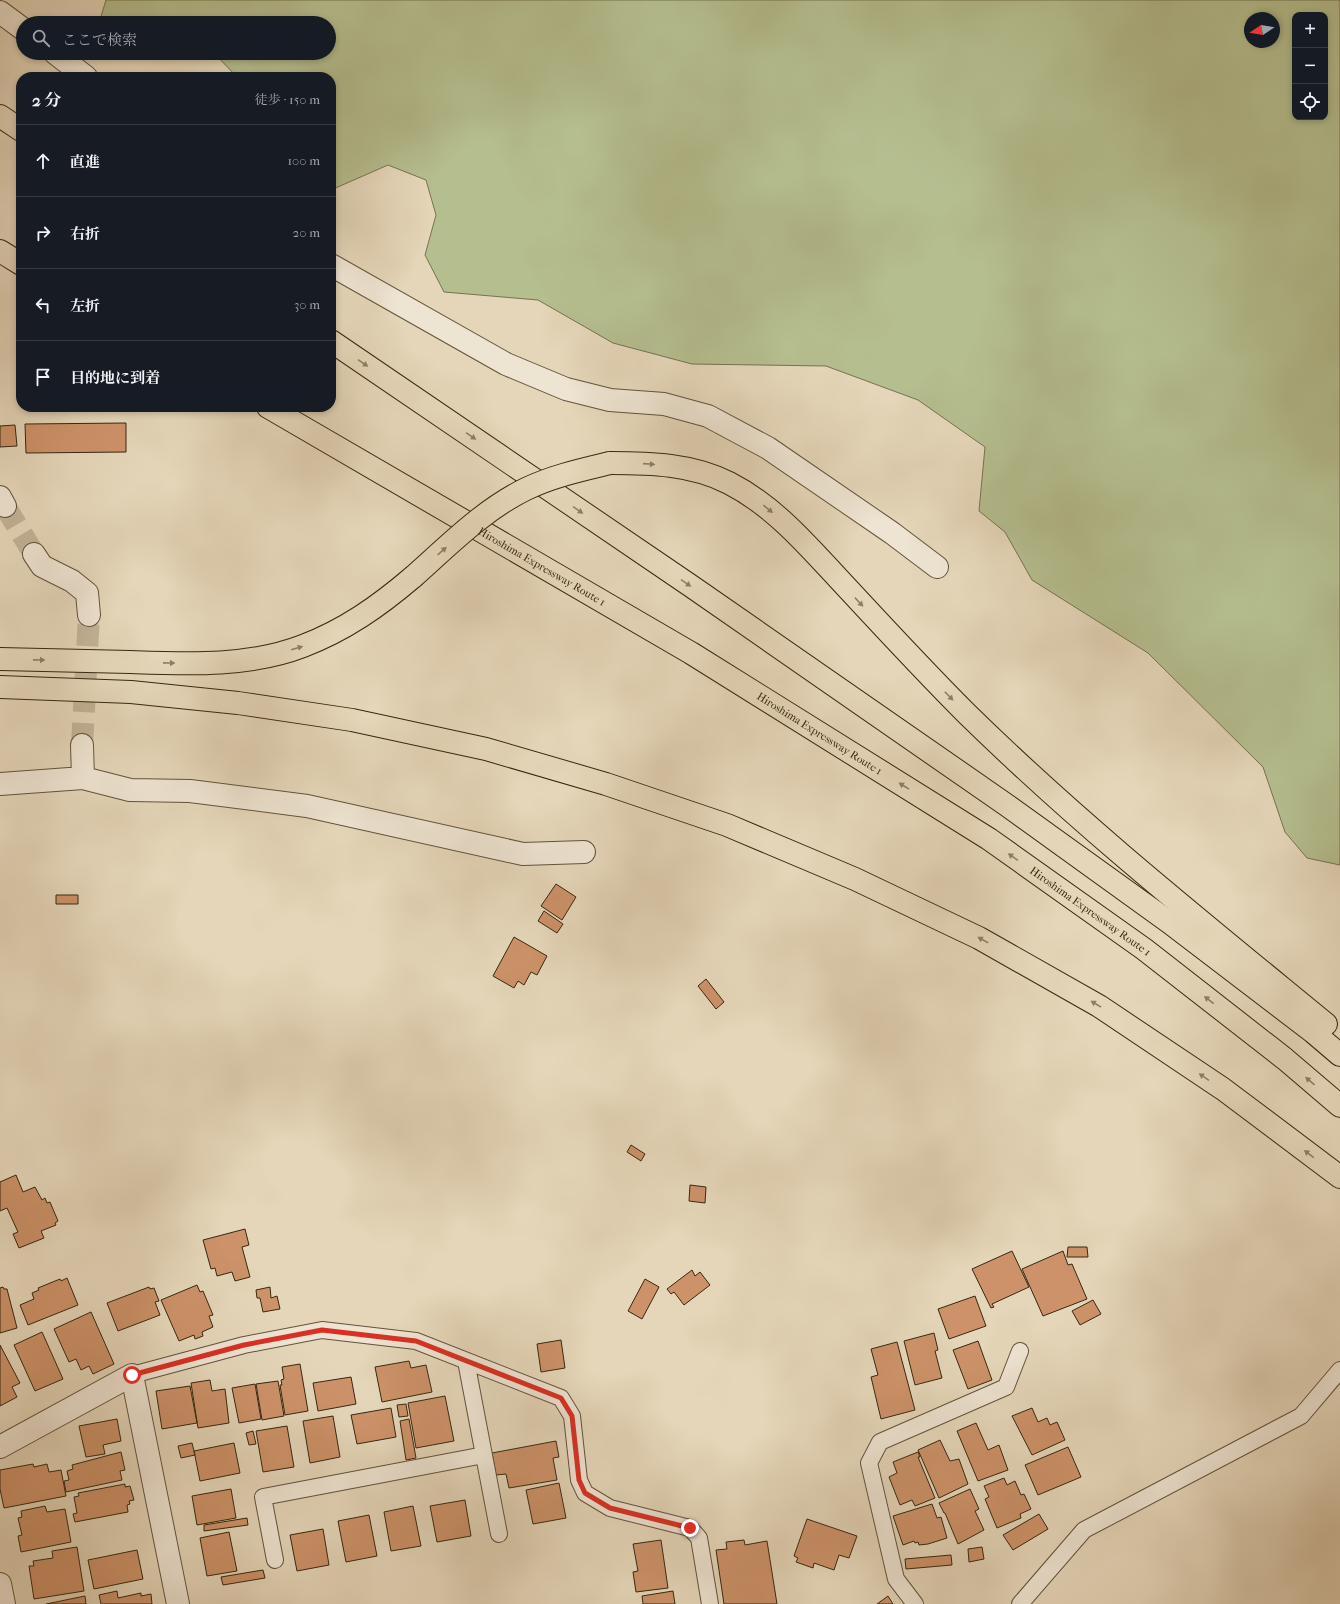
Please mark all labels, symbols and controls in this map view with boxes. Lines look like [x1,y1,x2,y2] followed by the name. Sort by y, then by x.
[1244,12,1280,48] north arrow
[1292,12,1328,120] map controls
[1292,12,1328,48] button: +
[16,16,336,60] search box
[30,27,52,49] icon: search
[62,31,137,49] text: ここで検索
[1292,48,1328,84] button: −
[1292,84,1328,120] button: locate
[32,90,61,110] text: 2 分
[255,92,320,107] text: 徒歩 · 150 m
[32,150,54,172] icon: ahead
[70,153,100,171] text: 直進
[287,153,320,168] text: 100 m
[32,222,54,244] icon: right
[70,225,100,243] text: 右折
[293,225,320,240] text: 20 m
[32,294,54,316] icon: left
[70,297,100,315] text: 左折
[294,297,320,312] text: 30 m
[358,359,368,367] one-way arrow
[32,366,54,388] icon: arrive
[70,369,160,387] text: 目的地に到着
[465,432,476,440] one-way arrow
[643,460,655,467] one-way arrow
[763,505,774,514] one-way arrow
[573,506,583,514] one-way arrow
[476,524,608,609] street label: Hiroshima Expressway Route 1
[437,546,447,556] one-way arrow
[680,579,691,587] one-way arrow
[855,597,864,607] one-way arrow
[292,645,304,651] one-way arrow
[33,657,46,663] one-way arrow
[163,660,176,666] one-way arrow
[755,689,885,777] street label: Hiroshima Expressway Route 1
[944,691,954,701] one-way arrow
[898,783,910,790] one-way arrow
[1008,852,1019,861] one-way arrow
[1027,864,1153,958] street label: Hiroshima Expressway Route 1
[977,937,989,944] one-way arrow
[1203,995,1214,1004] one-way arrow
[1090,1001,1102,1008] one-way arrow
[1199,1073,1209,1081] one-way arrow
[1305,1076,1316,1085] one-way arrow
[1304,1150,1314,1158] one-way arrow
[123,1366,141,1384] route start
[681,1519,699,1537] route end

